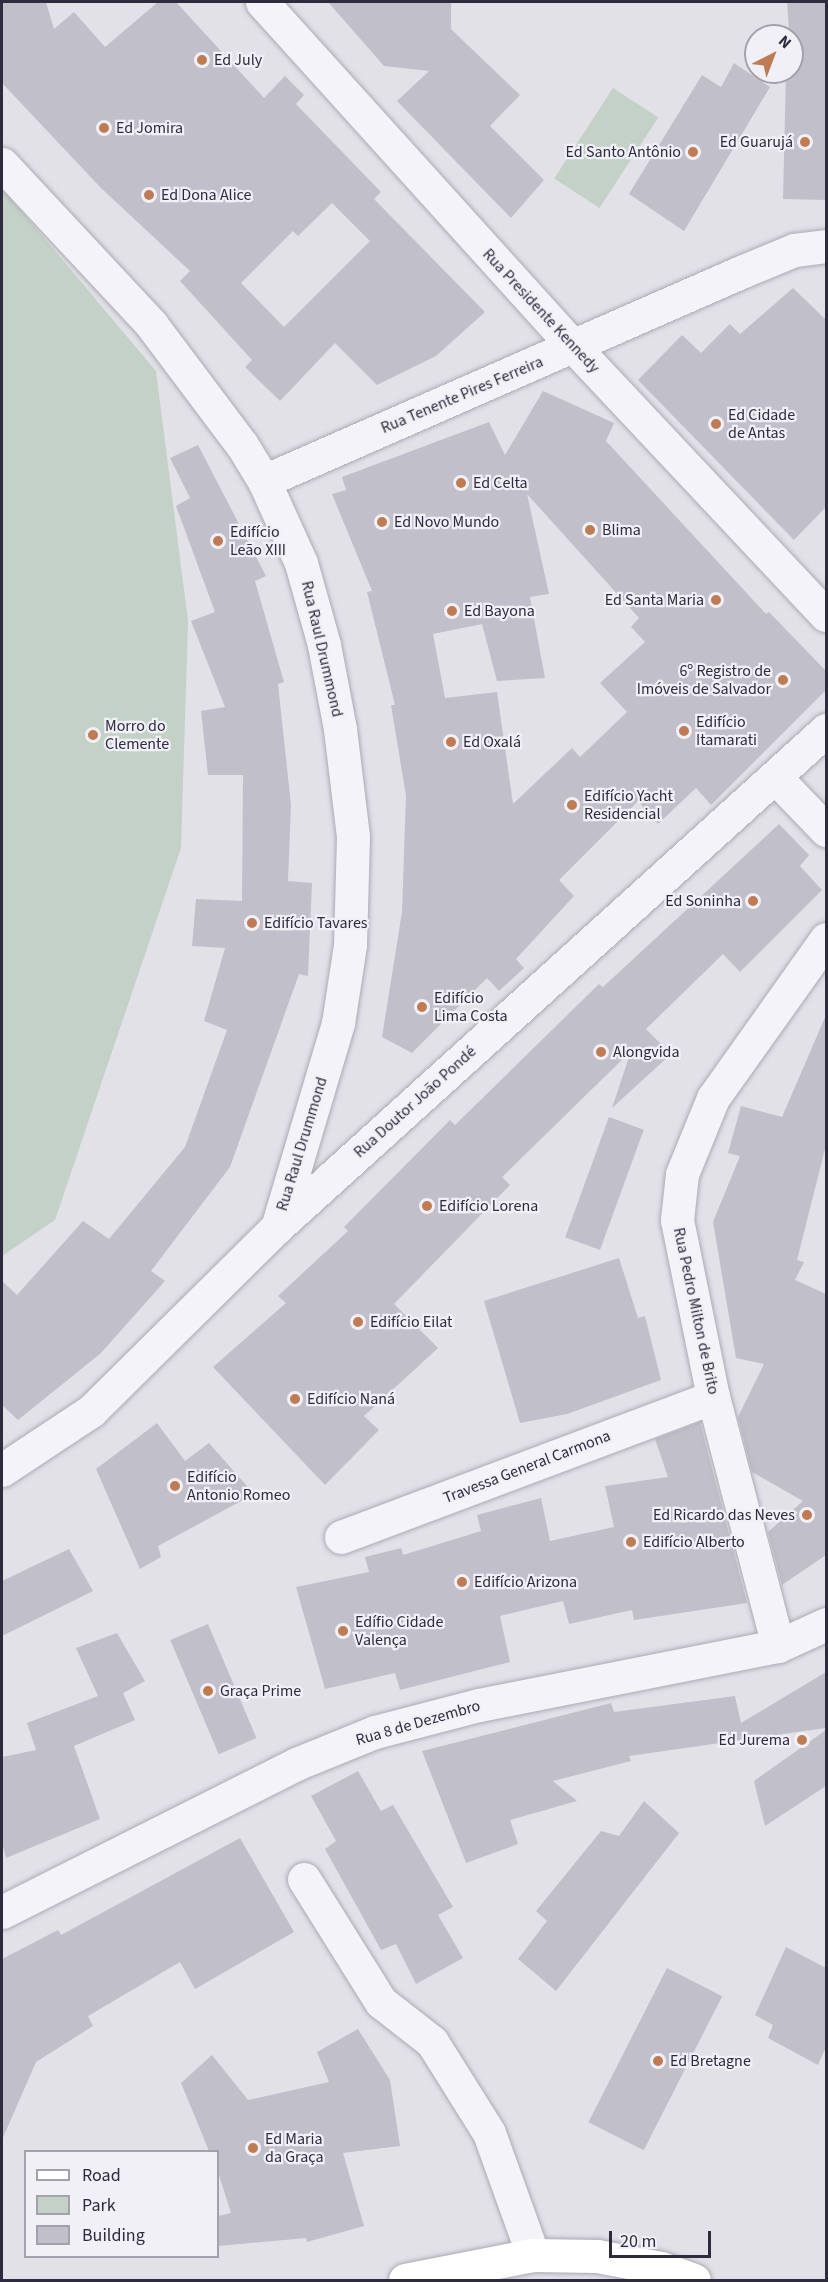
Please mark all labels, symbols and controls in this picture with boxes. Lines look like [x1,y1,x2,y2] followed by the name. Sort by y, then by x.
[744,24,804,84] north arrow
[773,30,796,54] text: N
[214,50,262,70] place label: Ed July
[195,53,209,67] marker: Ed July
[116,118,183,138] place label: Ed Jomira
[97,121,111,135] marker: Ed Jomira
[720,132,793,152] place label: Ed Guarujá
[798,135,812,149] marker: Ed Guarujá
[566,142,681,162] place label: Ed Santo Antônio
[686,145,700,159] marker: Ed Santo Antônio
[161,185,251,205] place label: Ed Dona Alice
[142,188,156,202] marker: Ed Dona Alice
[478,245,604,377] street label: Rua Presidente Kennedy
[378,352,546,438] street label: Rua Tenente Pires Ferreira
[728,405,795,443] place label: Ed Cidade de Antas
[709,417,723,431] marker: Ed Cidade de Antas
[473,473,528,493] place label: Ed Celta
[454,476,468,490] marker: Ed Celta
[394,512,499,532] place label: Ed Novo Mundo
[375,515,389,529] marker: Ed Novo Mundo
[602,520,641,540] place label: Blima
[230,522,286,560] place label: Edifício Leão XIII
[583,523,597,537] marker: Blima
[211,534,225,548] marker: Edifício Leão XIII
[297,579,347,719] street label: Rua Raul Drummond
[605,590,704,610] place label: Ed Santa Maria
[709,593,723,607] marker: Ed Santa Maria
[464,601,535,621] place label: Ed Bayona
[445,604,459,618] marker: Ed Bayona
[637,661,771,699] place label: 6º Registro de Imóveis de Salvador
[776,673,790,687] marker: 6º Registro de Imóveis de Salvador
[696,712,757,750] place label: Edifício Itamarati
[105,716,169,754] place label: Morro do Clemente
[677,724,691,738] marker: Edifício Itamarati
[86,728,100,742] marker: Morro do Clemente
[463,732,521,752] place label: Ed Oxalá
[444,735,458,749] marker: Ed Oxalá
[584,786,673,824] place label: Edifício Yacht Residencial
[565,798,579,812] marker: Edifício Yacht Residencial
[665,891,741,911] place label: Ed Soninha
[746,894,760,908] marker: Ed Soninha
[264,913,368,933] place label: Edifício Tavares
[245,916,259,930] marker: Edifício Tavares
[434,988,508,1026] place label: Edifício Lima Costa
[415,1000,429,1014] marker: Edifício Lima Costa
[350,1042,480,1162] street label: Rua Doutor João Pondé
[613,1042,680,1062] place label: Alongvida
[594,1045,608,1059] marker: Alongvida
[272,1075,332,1213] street label: Rua Raul Drummond
[439,1196,538,1216] place label: Edifício Lorena
[420,1199,434,1213] marker: Edifício Lorena
[669,1226,723,1396] street label: Rua Pedro Milton de Brito
[370,1312,453,1332] place label: Edifício Eilat
[351,1315,365,1329] marker: Edifício Eilat
[307,1389,395,1409] place label: Edifício Naná
[288,1392,302,1406] marker: Edifício Naná
[441,1426,613,1508] street label: Travessa General Carmona
[187,1467,290,1505] place label: Edifício Antonio Romeo
[168,1479,182,1493] marker: Edifício Antonio Romeo
[653,1505,795,1525] place label: Ed Ricardo das Neves
[800,1508,814,1522] marker: Ed Ricardo das Neves
[643,1532,745,1552] place label: Edifício Alberto
[624,1535,638,1549] marker: Edifício Alberto
[474,1572,577,1592] place label: Edifício Arizona
[455,1575,469,1589] marker: Edifício Arizona
[355,1612,443,1650] place label: Edífio Cidade Valença
[336,1624,350,1638] marker: Edífio Cidade Valença
[220,1681,301,1701] place label: Graça Prime
[201,1684,215,1698] marker: Graça Prime
[353,1696,483,1750] street label: Rua 8 de Dezembro
[719,1730,790,1750] place label: Ed Jurema
[795,1733,809,1747] marker: Ed Jurema
[670,2051,751,2071] place label: Ed Bretagne
[651,2054,665,2068] marker: Ed Bretagne
[265,2129,323,2167] place label: Ed Maria da Graça
[246,2141,260,2155] marker: Ed Maria da Graça
[24,2150,219,2258] legend
[82,2163,121,2188] text: Road
[82,2193,116,2218] text: Park
[612,2219,714,2257] scale bar
[82,2223,145,2248] text: Building
[620,2229,656,2254] text: 20 m

